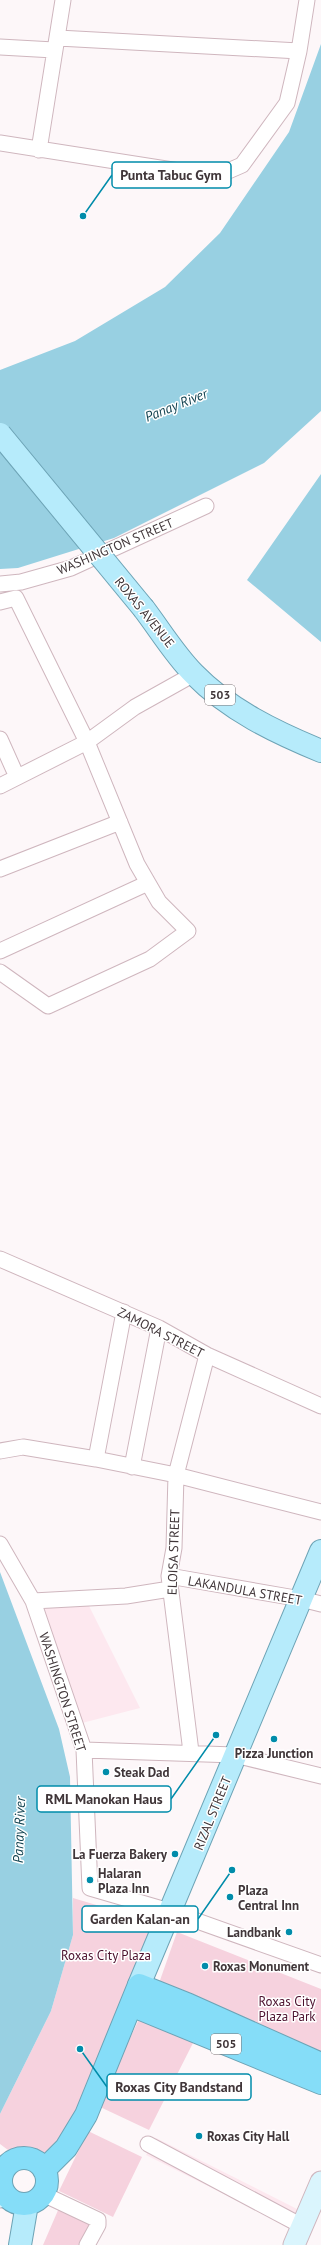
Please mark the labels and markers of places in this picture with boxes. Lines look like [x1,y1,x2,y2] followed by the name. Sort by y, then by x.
[112,162,231,188] callout: Punta Tabuc Gym
[269,1734,279,1744] marker: Pizza Junction
[235,1745,313,1762] place label: Pizza Junction
[114,1764,170,1781] place label: Steak Dad
[101,1767,111,1777] marker: Steak Dad
[37,1786,171,1812] callout: RML Manokan Haus
[72,1846,168,1863] place label: La Fuerza Bakery
[170,1849,180,1859] marker: La Fuerza Bakery
[98,1865,149,1897] place label: Halaran Plaza Inn
[85,1875,95,1885] marker: Halaran Plaza Inn
[238,1882,299,1914] place label: Plaza Central Inn
[225,1892,235,1902] marker: Plaza Central Inn
[82,1906,198,1932] callout: Garden Kalan-an
[227,1924,282,1941] place label: Landbank
[284,1927,294,1937] marker: Landbank
[213,1958,310,1975] place label: Roxas Monument
[200,1961,210,1971] marker: Roxas Monument
[107,2074,251,2100] callout: Roxas City Bandstand
[207,2128,290,2145] place label: Roxas City Hall
[194,2131,204,2141] marker: Roxas City Hall

